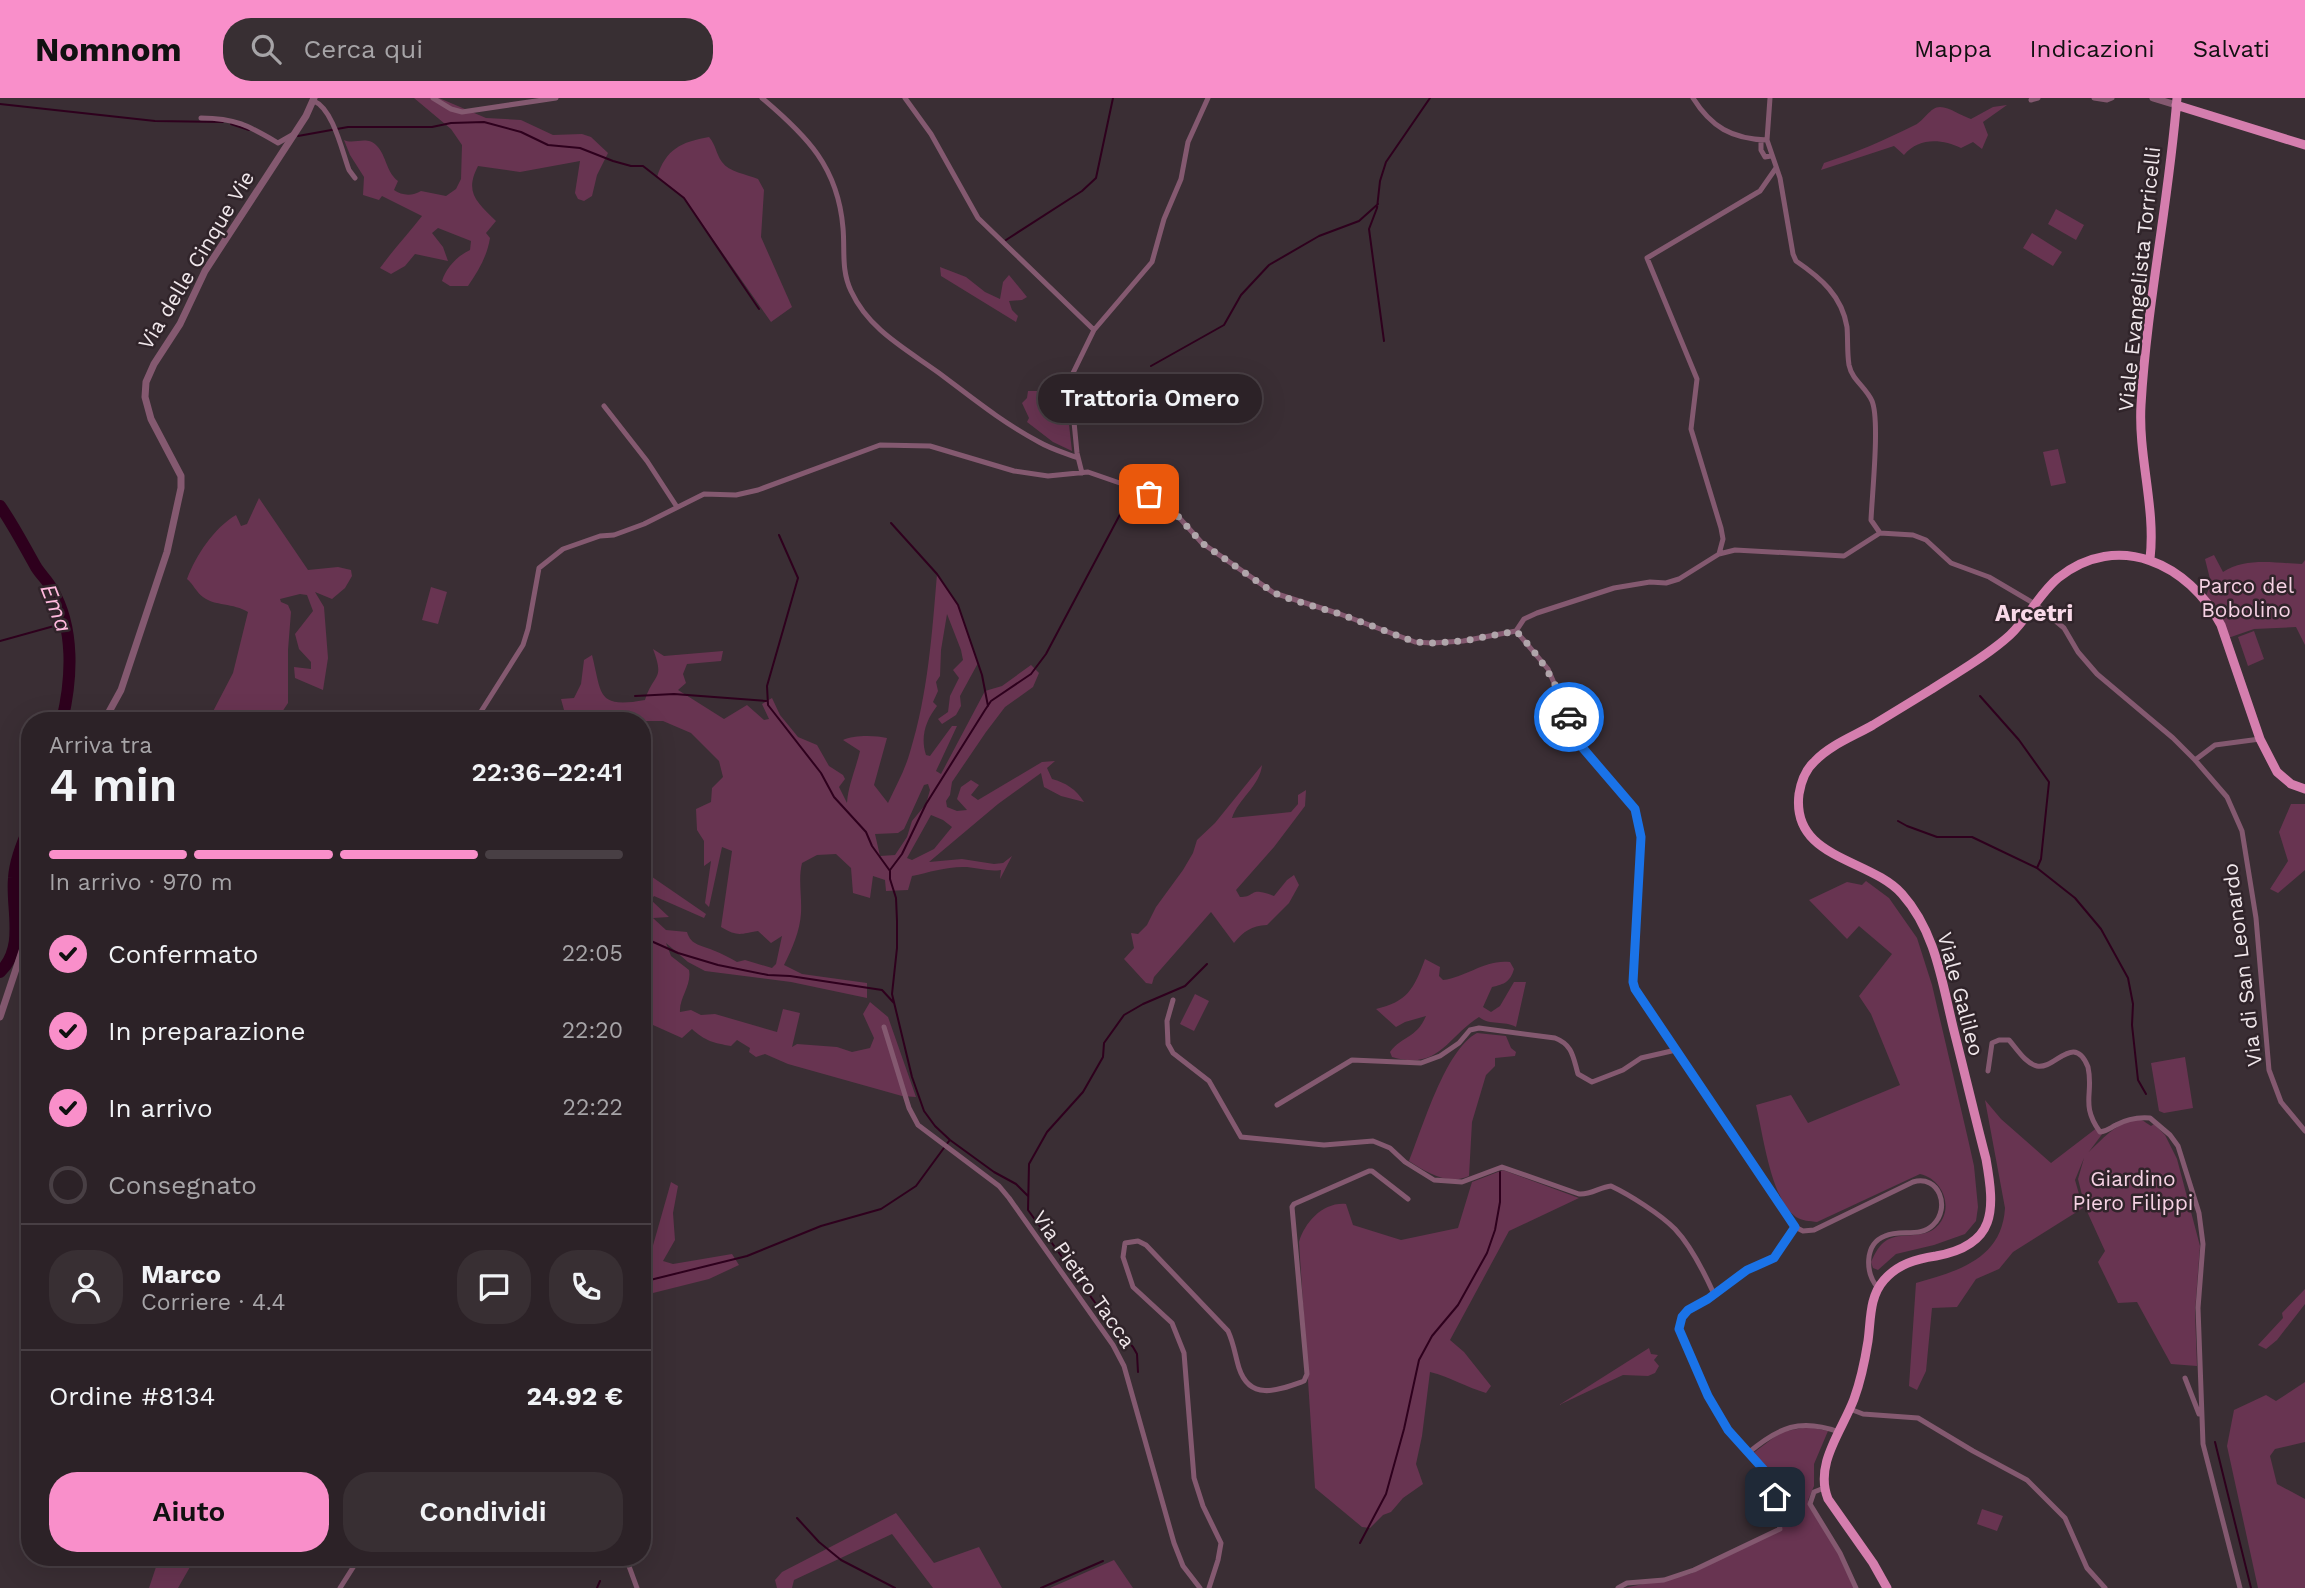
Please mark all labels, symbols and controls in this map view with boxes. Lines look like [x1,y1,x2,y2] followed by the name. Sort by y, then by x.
[223,18,713,81] search box
[35,30,181,69] text: Nomnom
[247,30,285,68] icon: search
[303,34,423,64] text: Cerca qui
[1914,35,1992,63] text: Mappa
[2030,35,2155,63] text: Indicazioni
[2193,35,2270,63] text: Salvati
[2113,145,2165,413] street label: Viale Evangelista Torricelli
[133,166,259,354] street label: Via delle Cinque Vie
[1037,375,1261,424] callout: Trattoria Omero
[1060,385,1240,412] text: Trattoria Omero
[1119,464,1179,524] pin
[1130,475,1168,513] icon: bag
[2198,573,2295,622] park label: Parco del Bobolino
[34,580,78,636] water label: Ema
[1995,600,2073,627] district label: Arcetri
[1534,682,1604,752] courier
[1550,698,1588,736] icon: car
[49,732,152,759] text: Arriva tra
[471,757,623,787] text: 22:36–22:41
[49,758,177,812] text: 4 min
[2217,862,2267,1068] street label: Via di San Leonardo
[49,869,233,896] text: In arrivo · 970 m
[1932,929,1990,1059] street label: Viale Galileo
[49,935,87,973] icon: check
[108,939,258,969] text: Confermato
[562,940,623,967] text: 22:05
[49,1012,87,1050] icon: check
[108,1016,306,1046] text: In preparazione
[562,1017,623,1044] text: 22:20
[49,1089,87,1127] icon: check
[108,1093,213,1123] text: In arrivo
[563,1094,623,1121] text: 22:22
[2073,1166,2193,1215] park label: Giardino Piero Filippi
[108,1170,257,1200] text: Consegnato
[1027,1205,1141,1353] street label: Via Pietro Tacca
[49,1250,123,1324] button: person
[457,1250,531,1324] button: chat
[549,1250,623,1324] button: phone
[141,1259,221,1289] text: Marco
[141,1289,286,1316] text: Corriere · 4.4
[49,1381,216,1411] text: Ordine #8134
[526,1381,623,1411] text: 24.92 €
[1745,1467,1805,1527] pin
[49,1472,329,1552] button: Aiuto
[343,1472,623,1552] button: Condividi
[1756,1478,1794,1516] icon: home

